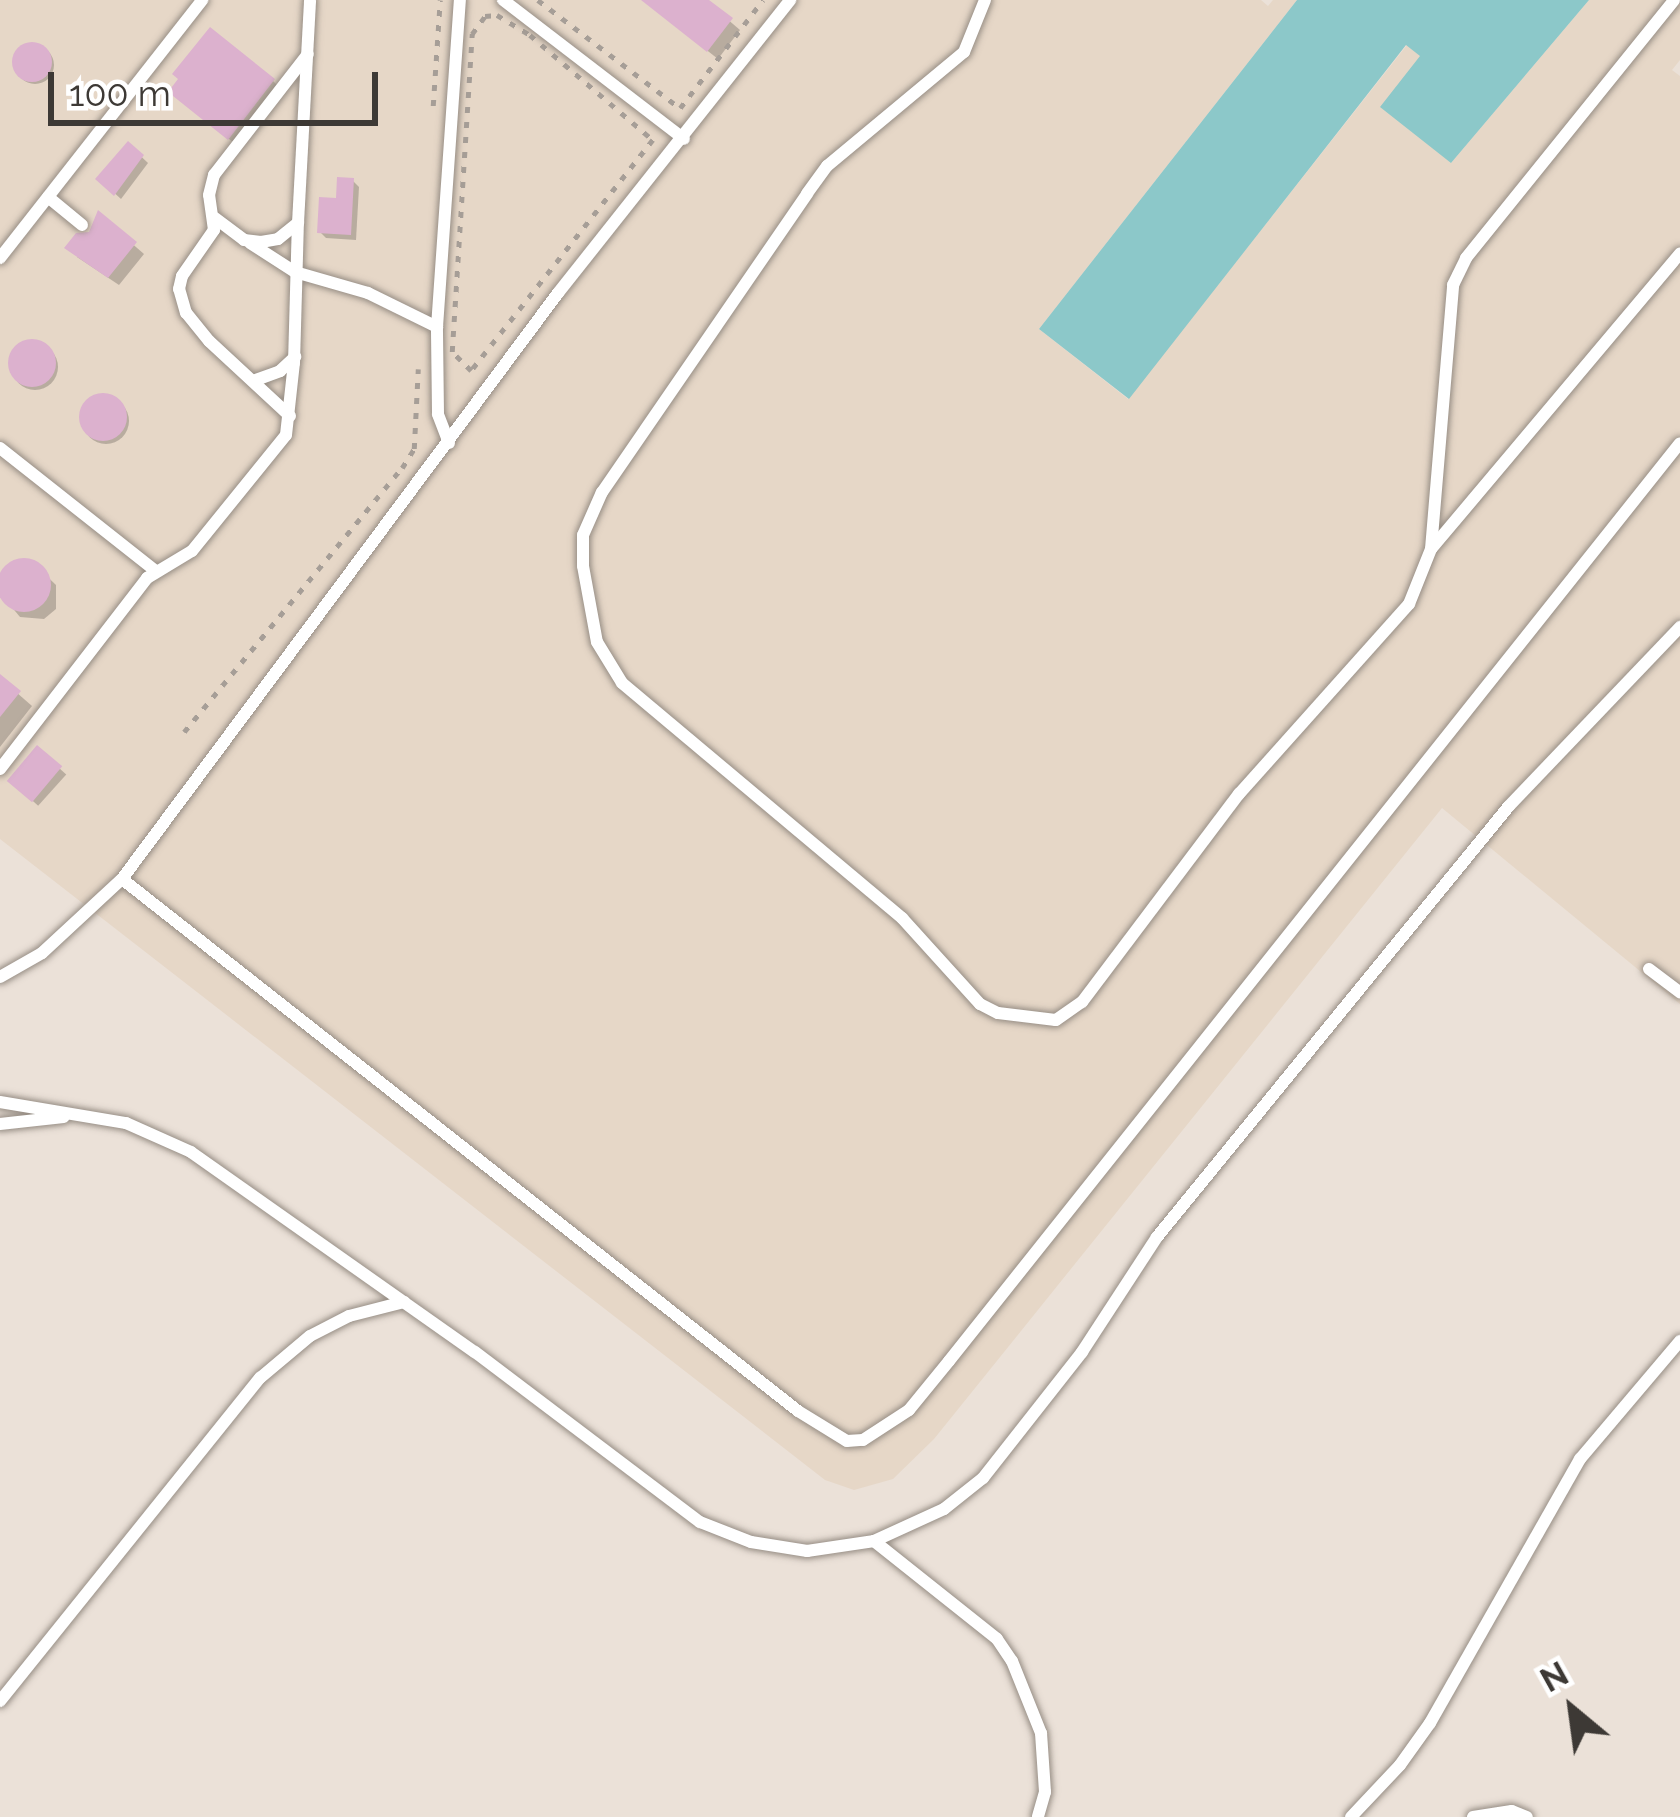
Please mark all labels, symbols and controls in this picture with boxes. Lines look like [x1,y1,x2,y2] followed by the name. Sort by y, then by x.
[54,48,384,122] scale bar
[69,72,171,114] text: 100 m
[1512,1649,1632,1769] north arrow
[1534,1654,1575,1700] text: N

